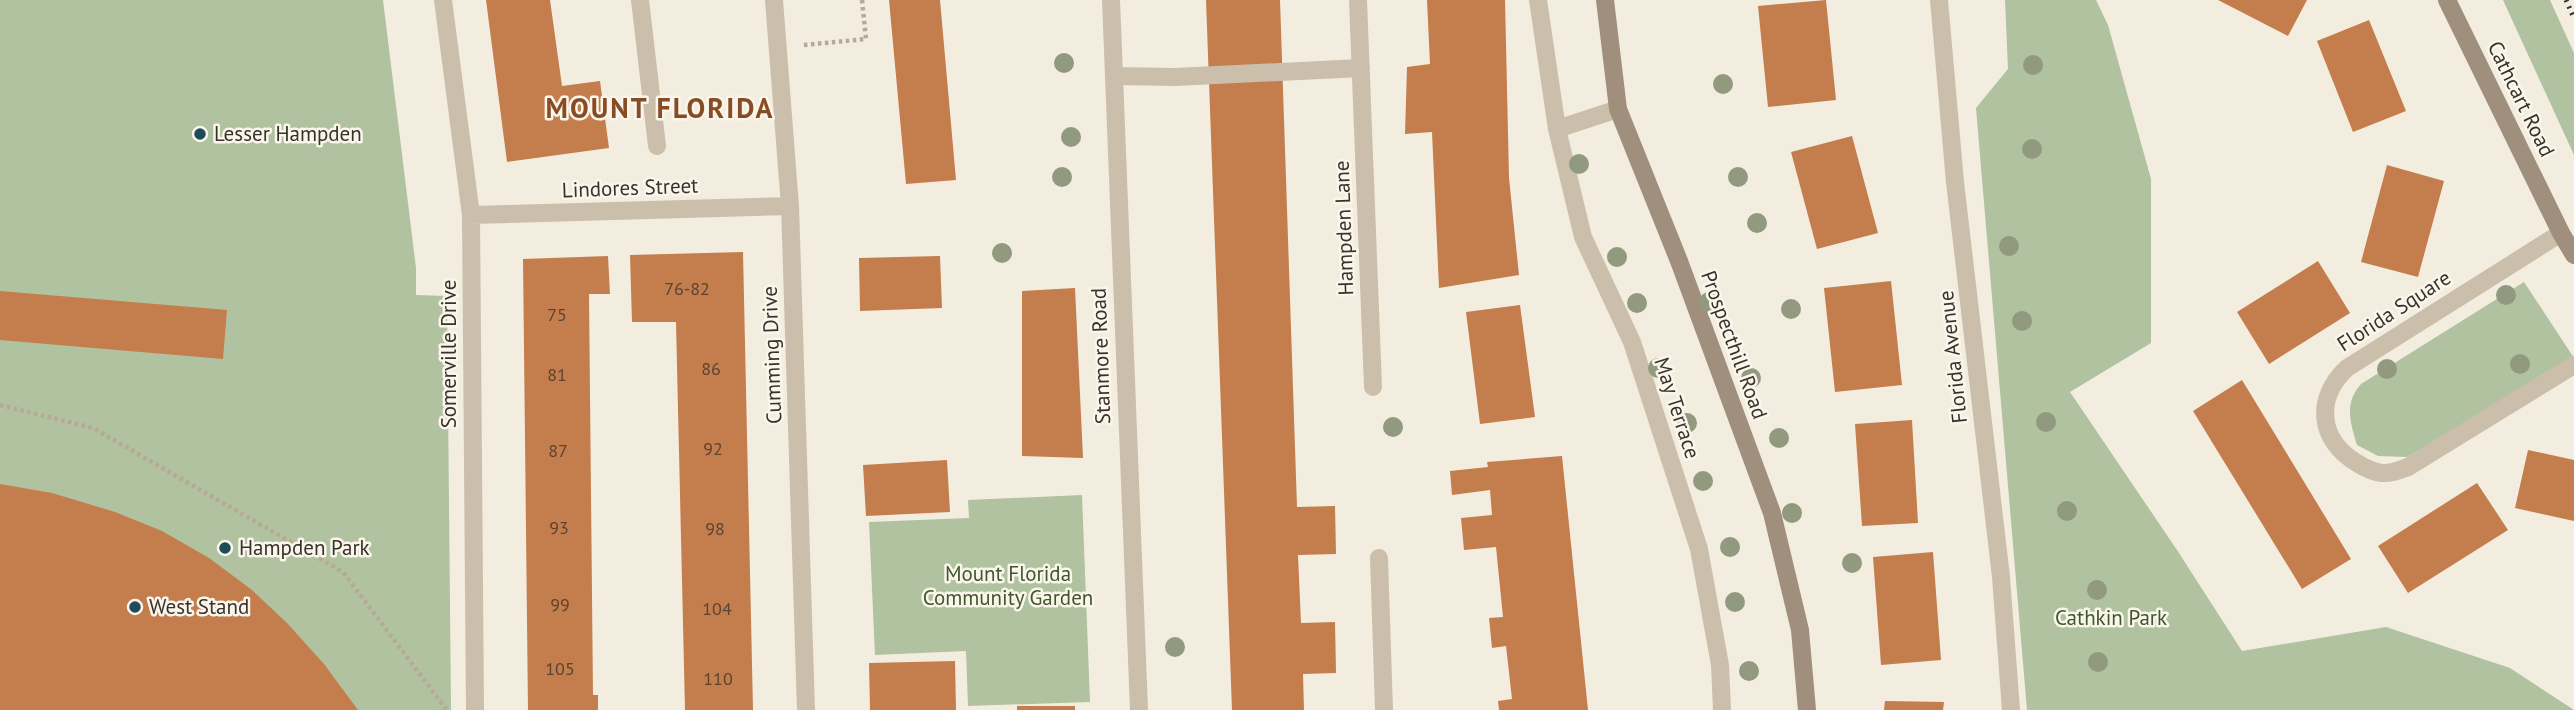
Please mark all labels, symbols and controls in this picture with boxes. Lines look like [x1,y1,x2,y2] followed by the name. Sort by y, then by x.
[2482,36,2561,161] street label: Cathcart Road
[546,89,774,126] district label: MOUNT FLORIDA
[214,120,362,147] place label: Lesser Hampden
[192,126,208,142] marker: Lesser Hampden
[1328,160,1359,296] street label: Hampden Lane
[561,172,699,203] street label: Lindores Street
[2332,264,2456,357] street label: Florida Square
[1695,267,1774,423] street label: Prospecthill Road
[664,277,710,300] house number: 76-82
[435,280,462,428] street label: Somerville Drive
[756,286,787,425] street label: Cumming Drive
[1085,287,1116,425] street label: Stanmore Road
[1932,289,1973,425] street label: Florida Avenue
[547,303,567,326] house number: 75
[1648,354,1707,462] street label: May Terrace
[701,357,721,380] house number: 86
[547,363,567,386] house number: 81
[703,437,723,460] house number: 92
[548,439,568,462] house number: 87
[549,516,569,539] house number: 93
[705,517,725,540] house number: 98
[239,534,370,561] place label: Hampden Park
[217,540,233,556] marker: Hampden Park
[923,560,1093,611] park label: Mount Florida Community Garden
[149,593,249,620] place label: West Stand
[550,593,570,616] house number: 99
[702,597,732,620] house number: 104
[127,599,143,615] marker: West Stand
[2055,604,2167,631] park label: Cathkin Park
[545,657,575,680] house number: 105
[703,667,733,690] house number: 110

